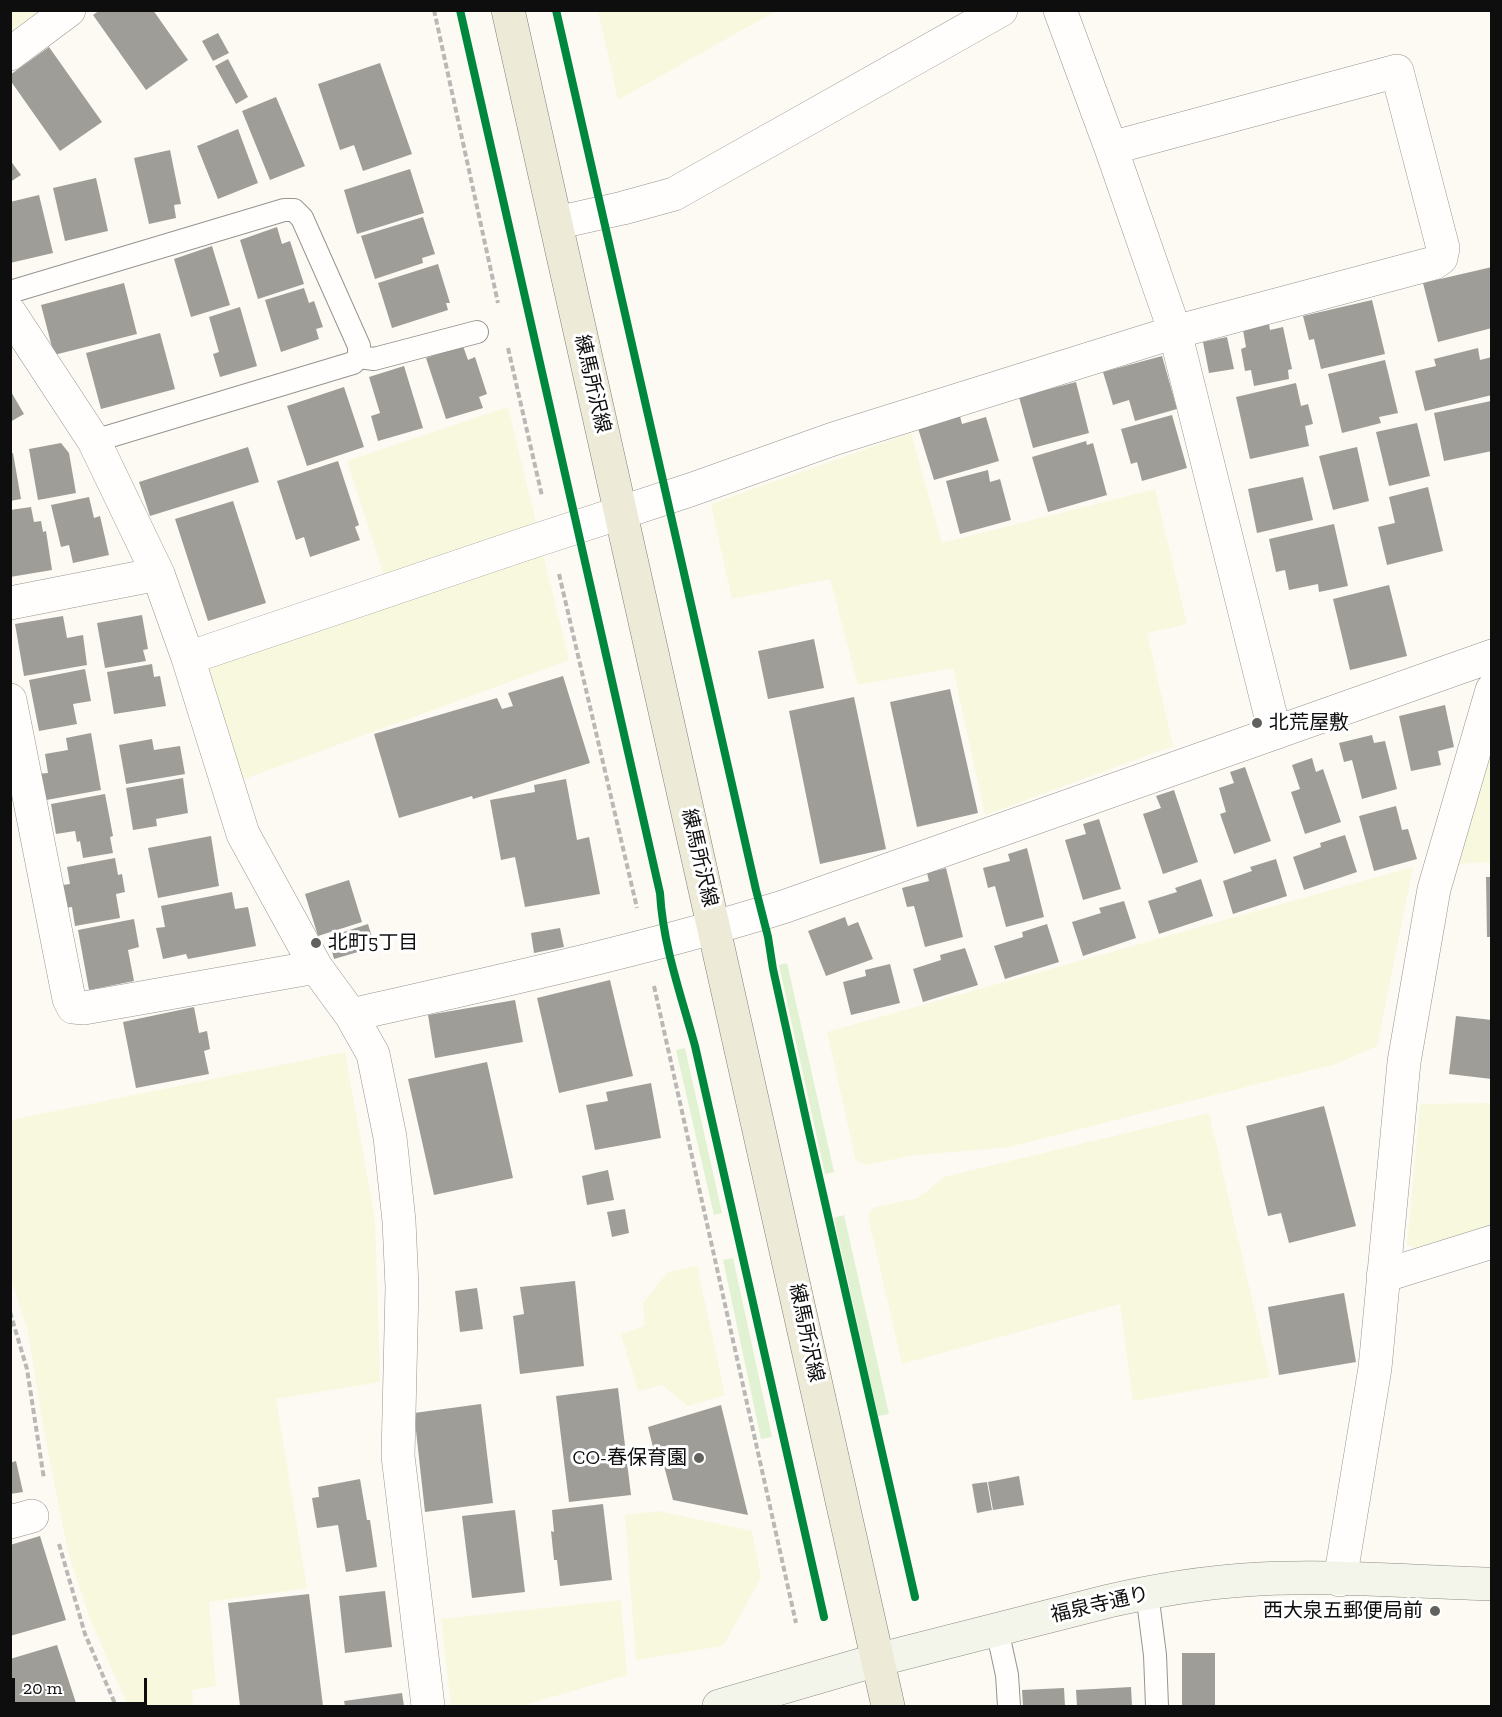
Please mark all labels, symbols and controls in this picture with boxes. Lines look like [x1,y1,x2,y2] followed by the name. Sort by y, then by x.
[569,333,615,435] street label: 練馬所沢線
[1269,711,1349,735] place label: 北荒屋敷
[1250,716,1264,730] marker: 北荒屋敷
[676,807,722,909] street label: 練馬所沢線
[328,931,418,955] place label: 北町5丁目
[309,936,323,950] marker: 北町5丁目
[784,1282,828,1384] street label: 練馬所沢線
[573,1446,687,1470] place label: CO-春保育園
[692,1451,706,1465] marker: CO-春保育園
[1049,1582,1151,1628] street label: 福泉寺通り
[1263,1599,1423,1623] place label: 西大泉五郵便局前
[1428,1604,1442,1618] marker: 西大泉五郵便局前
[15,1666,150,1704] scale bar
[23,1677,62,1699] text: 20 m

